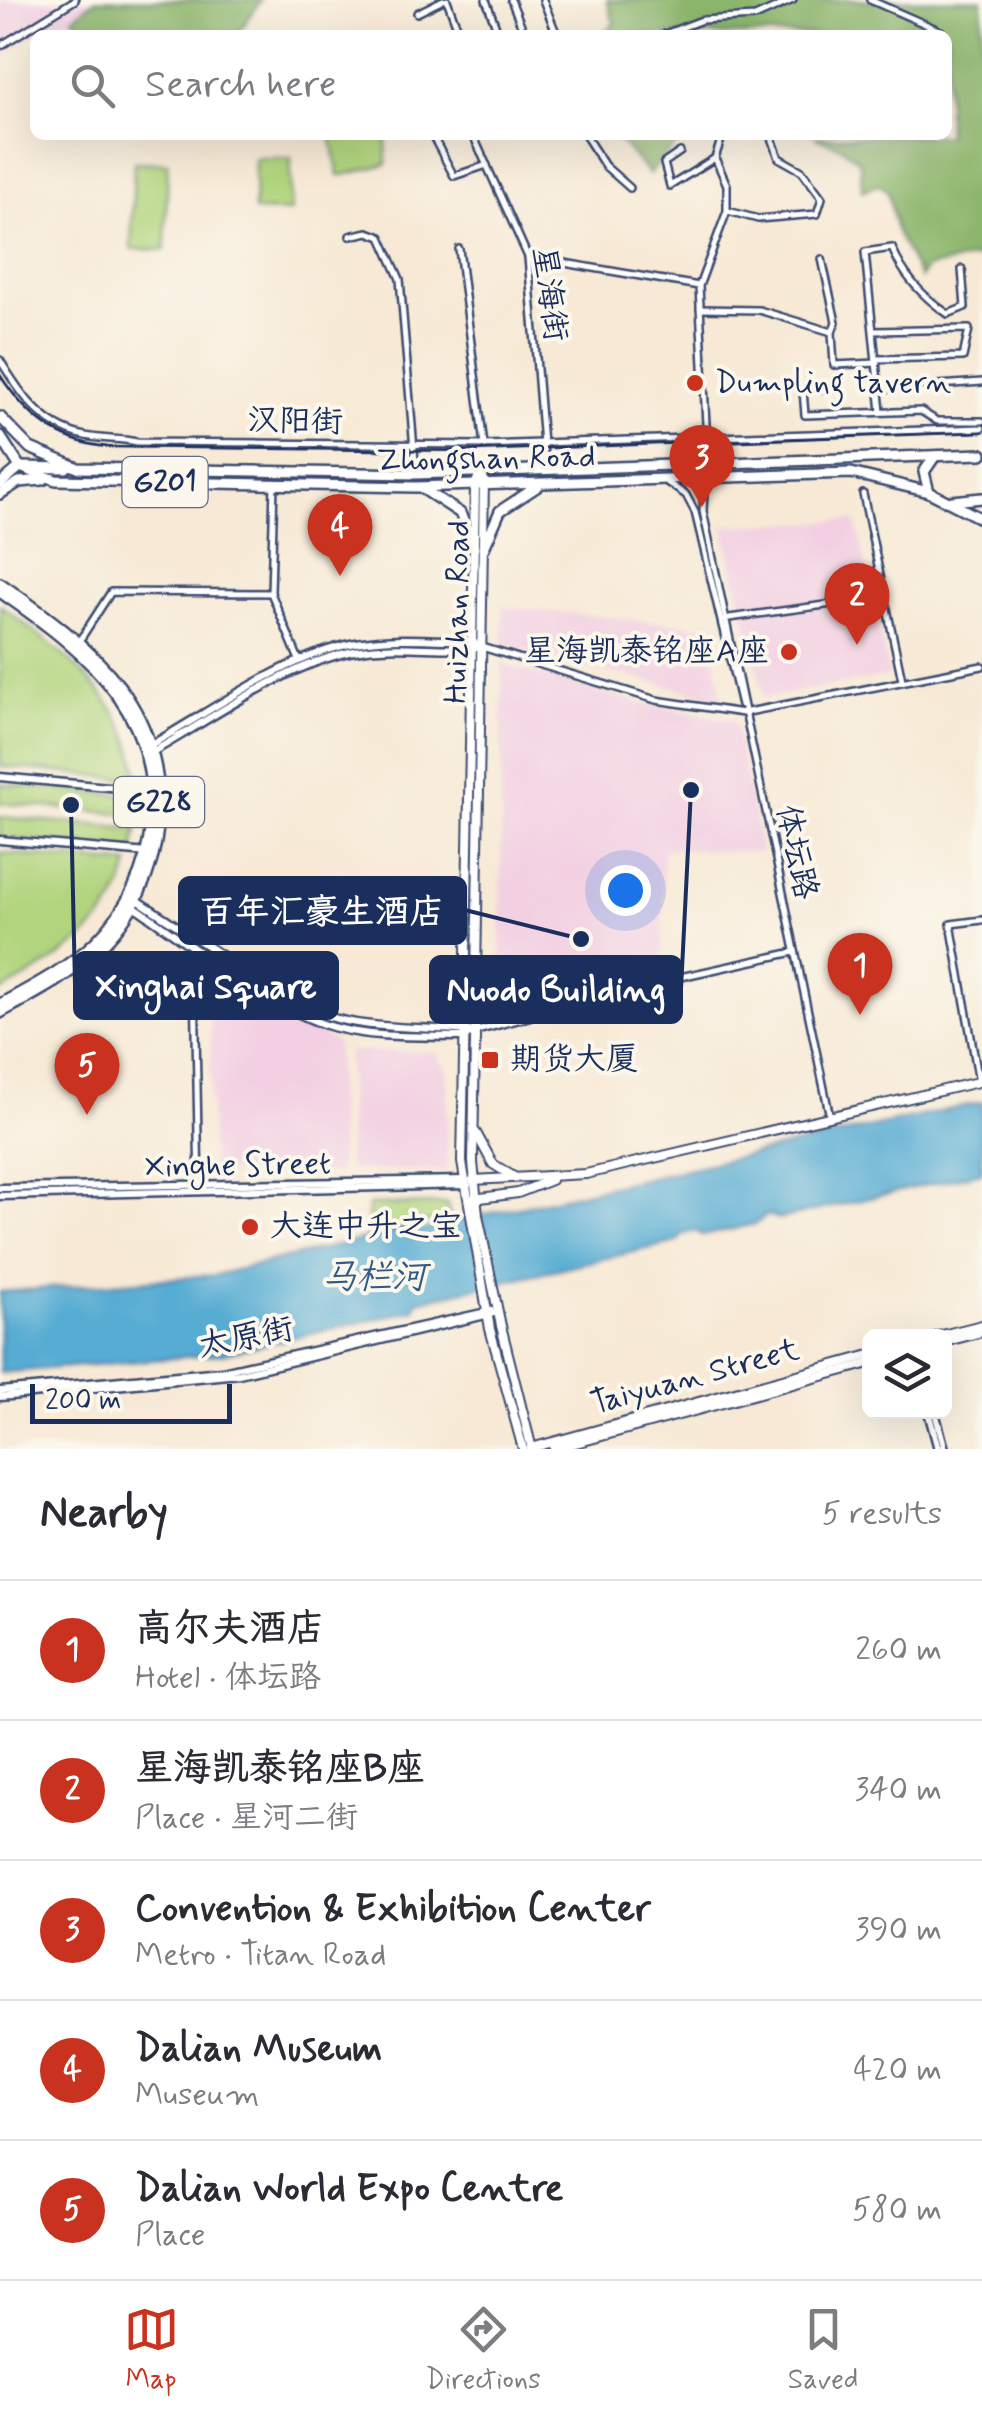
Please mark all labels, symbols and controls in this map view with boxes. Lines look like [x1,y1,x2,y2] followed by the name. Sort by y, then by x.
[30,30,952,140] search box
[65,58,120,113] icon: search
[145,61,336,110] text: Search here
[522,244,576,344] street label: 星海街
[715,362,951,407] place label: Dumpling tavern
[684,372,706,394] marker: Dumpling tavern
[247,400,343,444] street label: 汉阳街
[670,424,734,507] pin: 3
[376,436,596,485] street label: Zhongshan Road
[122,457,208,507] road number: G201
[308,494,372,576] pin: 4
[435,520,481,704] street label: Huizhan Road
[824,562,890,645] pin: 2
[524,631,769,673] place label: 星海凯泰铭座A座
[778,641,800,663] marker: 星海凯泰铭座A座
[114,777,204,827] road number: G228
[765,801,827,903] street label: 体坛路
[600,865,651,916] your location
[180,878,465,943] callout: 百年汇豪生酒店
[199,890,445,936] text: 百年汇豪生酒店
[828,932,892,1015] pin: 1
[75,953,337,1018] callout: Xinghai Square
[431,957,681,1022] callout: Nuodo Building
[95,965,317,1015] text: Xinghai Square
[447,968,666,1015] text: Nuodo Building
[54,1032,120,1115] pin: 5
[510,1039,638,1081] place label: 期货大厦
[479,1049,501,1071] marker: 期货大厦
[145,1143,331,1191] street label: Xinghe Street
[270,1206,462,1248] place label: 大连中升之宝
[239,1216,261,1238] marker: 大连中升之宝
[321,1255,431,1301] water label: 马栏河
[195,1308,297,1368] street label: 太原街
[586,1329,804,1425] street label: Taiyuan Street
[862,1329,952,1419] map controls
[862,1329,952,1419] button: layers
[30,1379,232,1424] scale bar
[45,1383,121,1420] text: 200 m
[40,1487,168,1542] text: Nearby
[822,1493,942,1535] text: 5 results
[135,1605,325,1654] text: 高尔夫酒店
[65,1629,80,1671] text: 1
[855,1629,942,1671] text: 260 m
[135,1657,321,1699] text: Hotel · 体坛路
[135,1745,425,1794] text: 星海凯泰铭座B座
[65,1769,80,1811] text: 2
[855,1769,942,1811] text: 340 m
[135,1797,358,1839] text: Place · 星河二街
[135,1885,651,1934] text: Convention & Exhibition Center
[65,1909,80,1951] text: 3
[855,1909,942,1951] text: 390 m
[135,1934,386,1976] text: Metro · Titan Road
[135,2025,382,2074] text: Dalian Museum
[63,2049,82,2091] text: 4
[853,2049,942,2091] text: 420 m
[135,2074,259,2116] text: Museum
[135,2165,563,2214] text: Dalian World Expo Centre
[63,2189,82,2231] text: 5
[852,2189,942,2231] text: 580 m
[135,2214,205,2256] text: Place
[124,2302,179,2399] tab: Map
[426,2302,541,2399] tab: Directions
[788,2302,858,2399] tab: Saved

